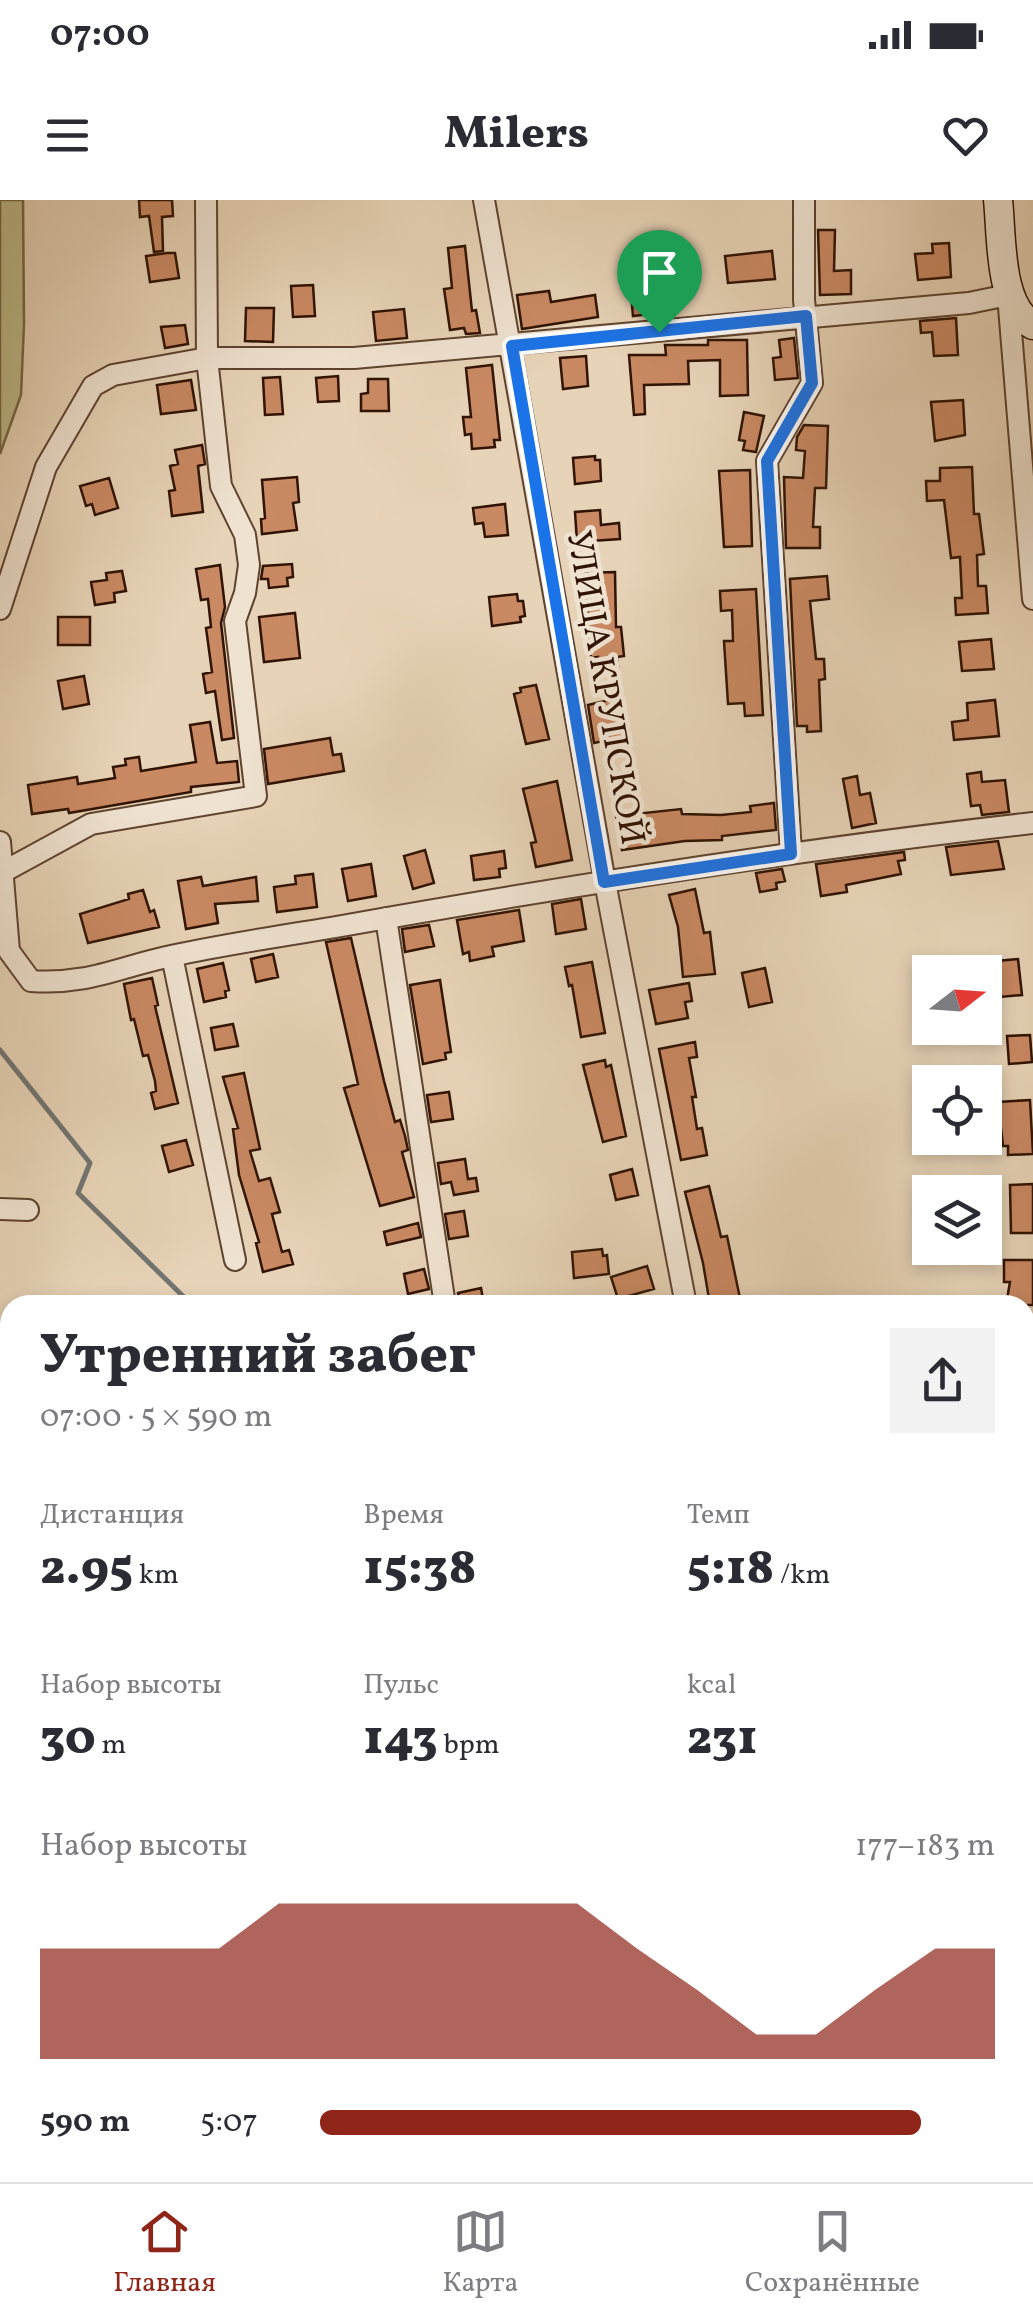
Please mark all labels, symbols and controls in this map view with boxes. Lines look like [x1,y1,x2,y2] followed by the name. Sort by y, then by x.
[50,9,150,62] text: 07:00
[444,104,589,167] text: Milers
[40,108,95,163] icon: menu
[938,108,993,163] icon: heart
[617,230,702,333] pin
[632,245,687,300] icon: arrive
[553,527,655,849] street label: УЛИЦА КРУПСКОЙ
[912,955,1002,1045] north arrow
[912,955,1002,1265] map controls
[912,1065,1002,1155] button: locate
[912,1175,1002,1265] button: layers
[40,1320,476,1396] text: Утренний забег
[890,1328,995,1433] button: share
[40,1396,272,1440] text: 07:00 · 5 × 590 m
[40,1496,184,1535] text: Дистанция
[363,1496,444,1535] text: Время
[687,1496,750,1535] text: Темп
[40,1535,133,1605] text: 2.95
[363,1535,476,1605] text: 15:38
[687,1535,774,1605] text: 5:18
[133,1556,179,1595] text: km
[774,1556,830,1595] text: /km
[40,1666,221,1705] text: Набор высоты
[363,1666,439,1705] text: Пульс
[687,1666,736,1705] text: kcal
[40,1705,96,1775] text: 30
[363,1705,438,1775] text: 143
[687,1705,758,1775] text: 231
[96,1726,126,1765] text: m
[438,1726,500,1765] text: bpm
[40,1825,247,1869] text: Набор высоты
[855,1825,995,1869] text: 177–183 m
[40,2101,130,2145] text: 590 m
[200,2101,258,2145] text: 5:07
[113,2204,216,2303] tab: Главная
[442,2204,518,2303] tab: Карта
[745,2204,920,2303] tab: Сохранённые

